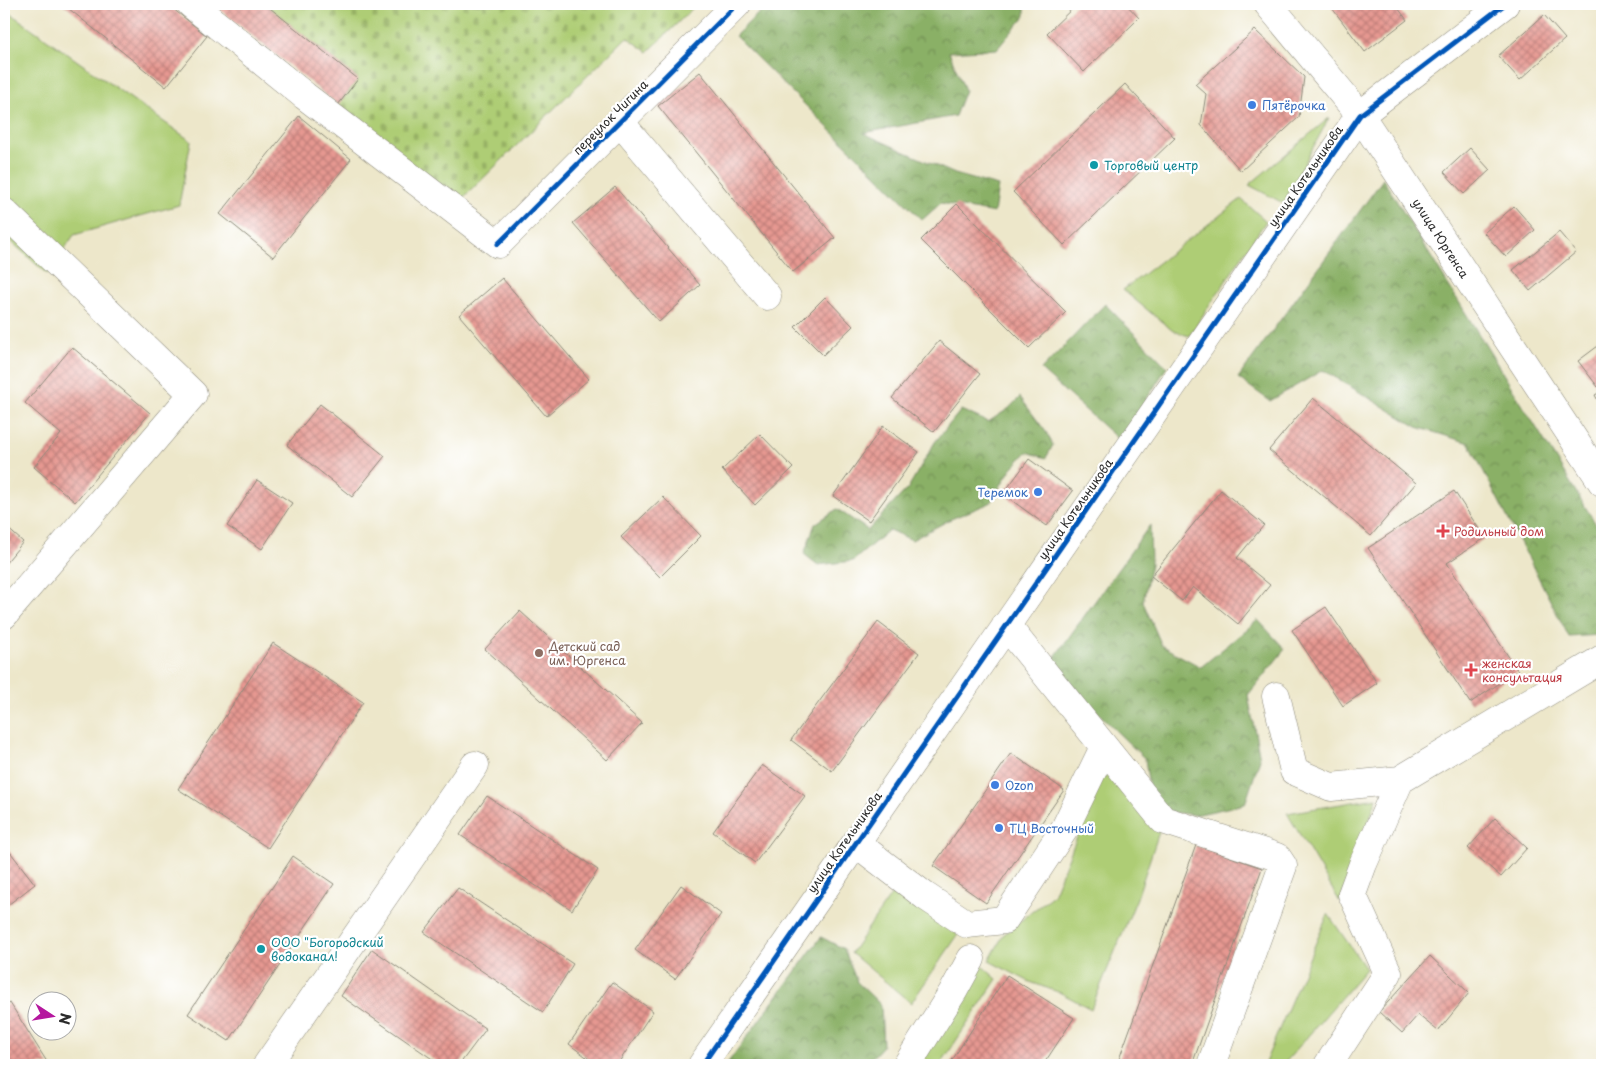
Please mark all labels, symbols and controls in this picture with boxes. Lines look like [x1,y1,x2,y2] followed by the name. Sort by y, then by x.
[568,75,652,159] street label: переулок Чигина
[1262,96,1326,114] place label: Пятёрочка
[1246,99,1258,111] marker: Пятёрочка
[1263,121,1347,230] street label: улица Котельникова
[1104,156,1198,174] place label: Торговый центр
[1088,159,1100,171] marker: Торговый центр
[1408,194,1474,282] street label: улица Юргенса
[1033,454,1117,563] street label: улица Котельникова
[977,483,1029,501] place label: Теремок
[1032,486,1044,498] marker: Теремок
[1454,522,1544,540] place label: Родильный дом
[1436,524,1450,538] marker: Родильный дом
[548,637,626,669] place label: Детский сад им. Юргенса
[533,647,545,659] marker: Детский сад им. Юргенса
[1481,654,1563,686] place label: женская консультация
[1464,663,1478,677] marker: женская консультация
[1005,776,1034,794] place label: Ozon
[989,779,1001,791] marker: Ozon
[802,787,886,896] street label: улица Котельникова
[1009,819,1094,837] place label: ТЦ Восточный
[993,822,1005,834] marker: ТЦ Восточный
[271,933,384,965] place label: ООО "Богородский водоканал!
[255,943,267,955] marker: ООО "Богородский водоканал!
[28,992,78,1042] north arrow
[54,1011,77,1026] text: N

